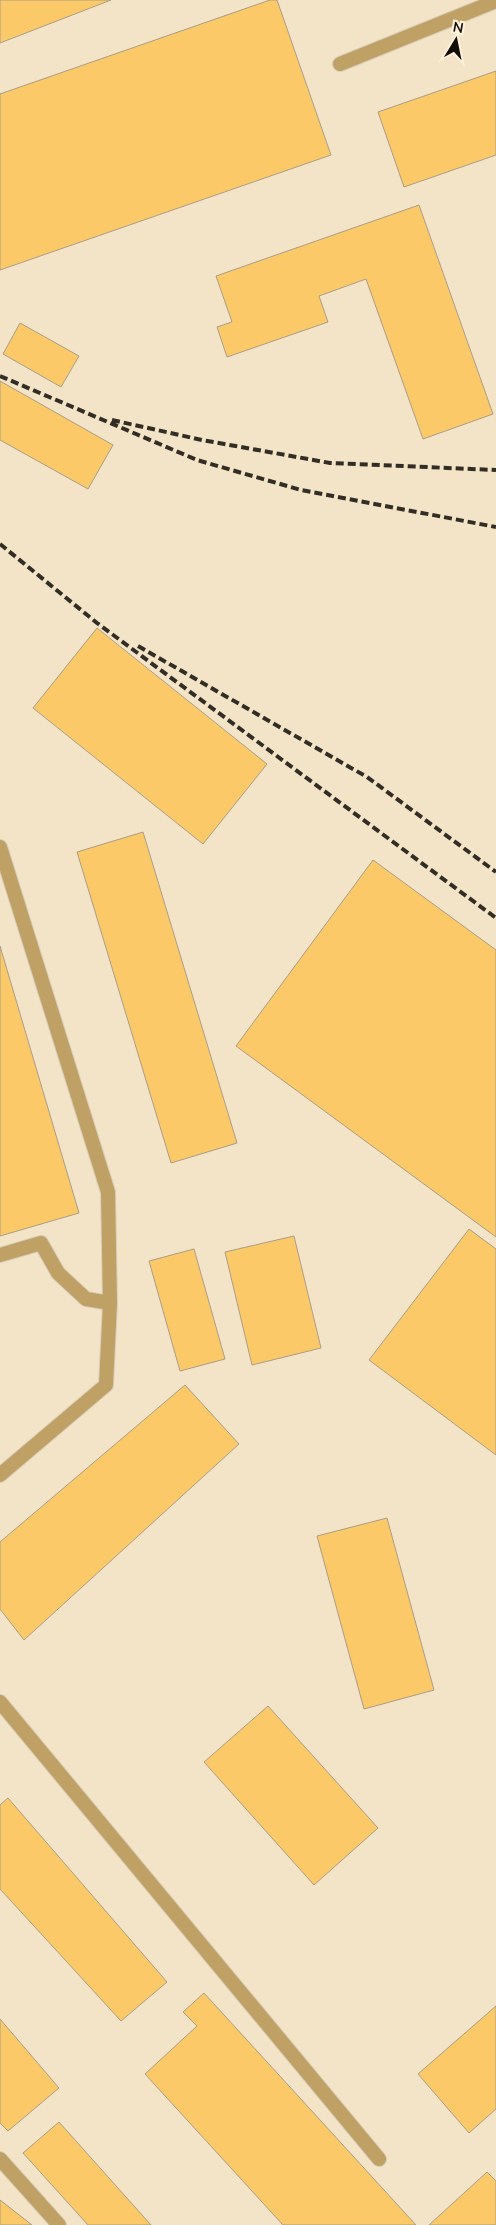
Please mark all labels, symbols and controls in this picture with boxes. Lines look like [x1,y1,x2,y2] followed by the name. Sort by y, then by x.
[431,15,481,65] north arrow
[451,17,465,38] text: N

